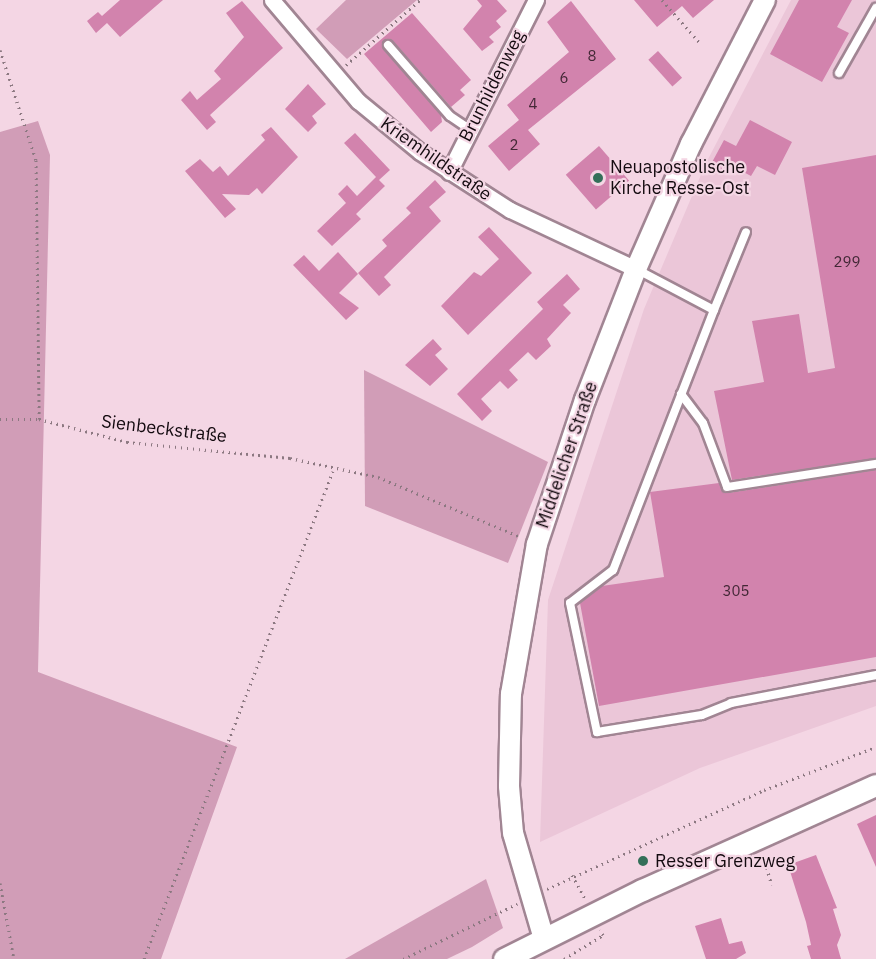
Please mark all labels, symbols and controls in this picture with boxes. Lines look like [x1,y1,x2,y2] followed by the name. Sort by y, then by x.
[455,27,529,145] street label: Brunhildenweg
[588,47,596,65] house number: 8
[560,69,568,87] house number: 6
[529,95,537,113] house number: 4
[376,113,496,205] street label: Kriemhildstraße
[510,136,518,154] house number: 2
[610,157,750,200] place label: Neuapostolische Kirche Resse-Ost
[591,171,605,185] marker: Neuapostolische Kirche Resse-Ost
[834,253,860,271] house number: 299
[532,379,602,531] street label: Middelicher Straße
[100,411,228,447] street label: Sienbeckstraße
[723,582,749,600] house number: 305
[655,850,795,872] place label: Resser Grenzweg
[636,854,650,868] marker: Resser Grenzweg

